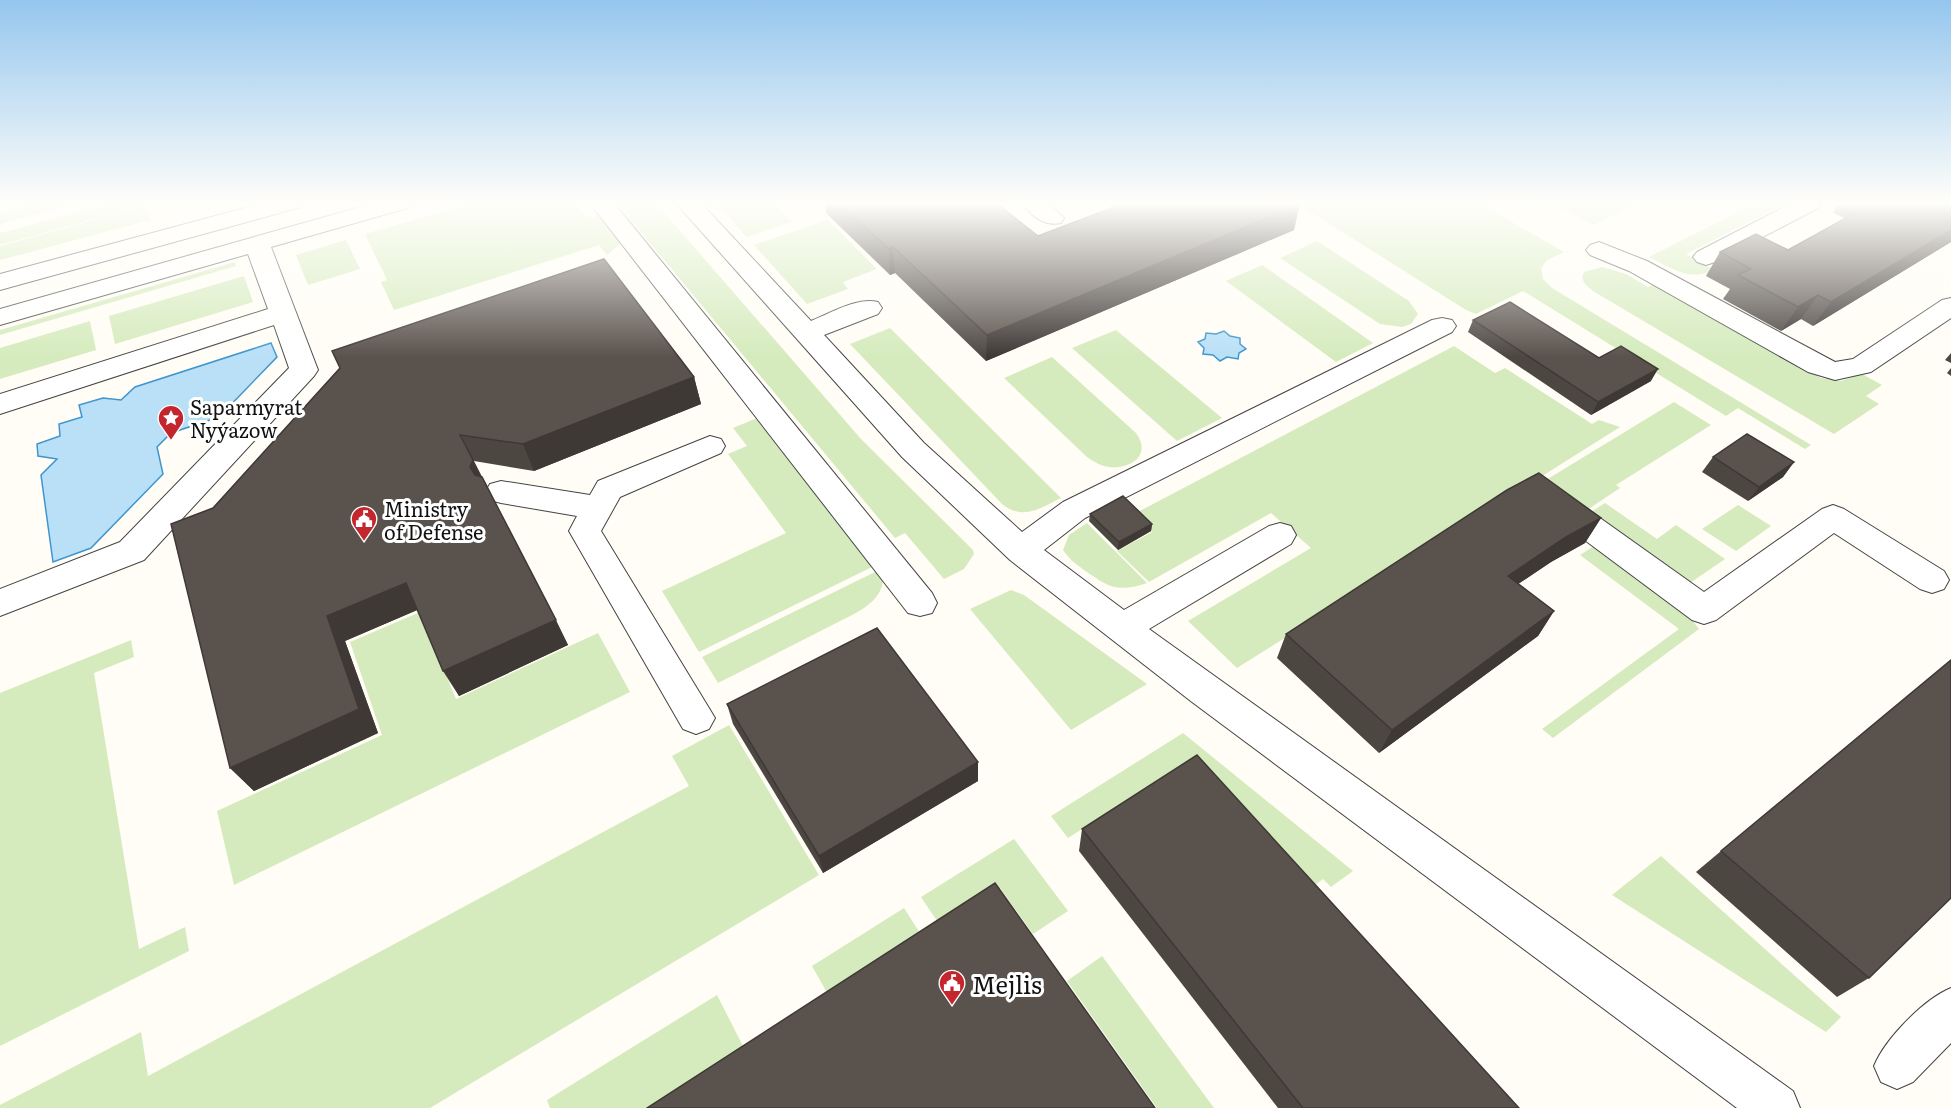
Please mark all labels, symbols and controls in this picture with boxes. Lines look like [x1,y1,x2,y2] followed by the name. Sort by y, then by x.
[190,391,302,444] place label: Saparmyrat Nyýazow
[156,403,186,441] place icon: Saparmyrat Nyýazow
[384,493,483,546] place label: Ministry of Defense
[349,504,379,542] public building icon: Ministry of Defense
[972,966,1042,1001] place label: Mejlis
[937,968,967,1006] public building icon: Mejlis

